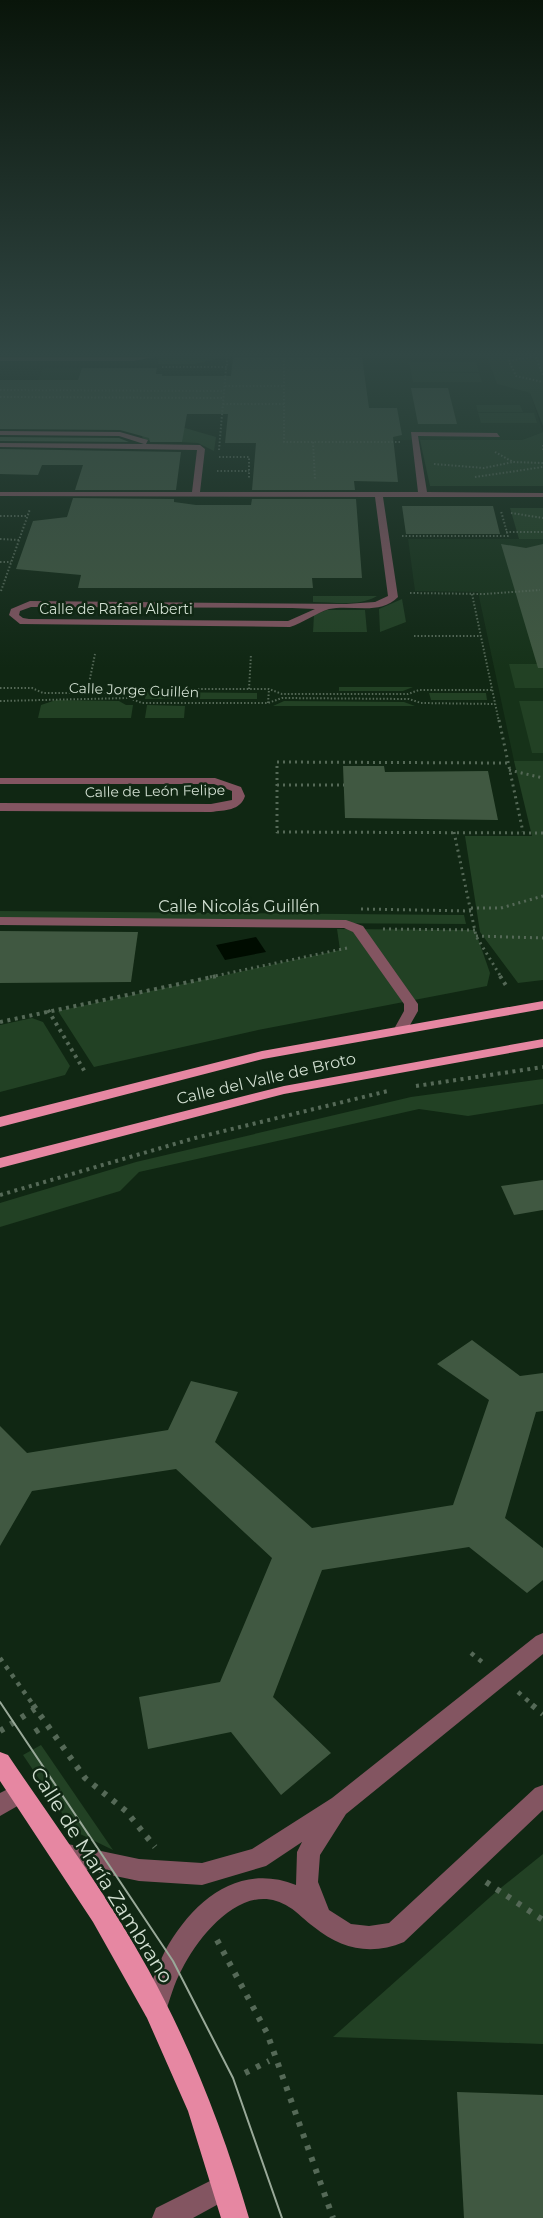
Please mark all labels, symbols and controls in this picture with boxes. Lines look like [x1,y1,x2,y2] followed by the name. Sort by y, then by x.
[39,600,193,618] street label: Calle de Rafael Alberti
[69,679,199,701] street label: Calle Jorge Guillén
[85,781,225,801] street label: Calle de León Felipe
[158,897,320,916] street label: Calle Nicolás Guillén
[175,1049,358,1108] street label: Calle del Valle de Broto
[25,1762,179,1988] street label: Calle de María Zambrano

